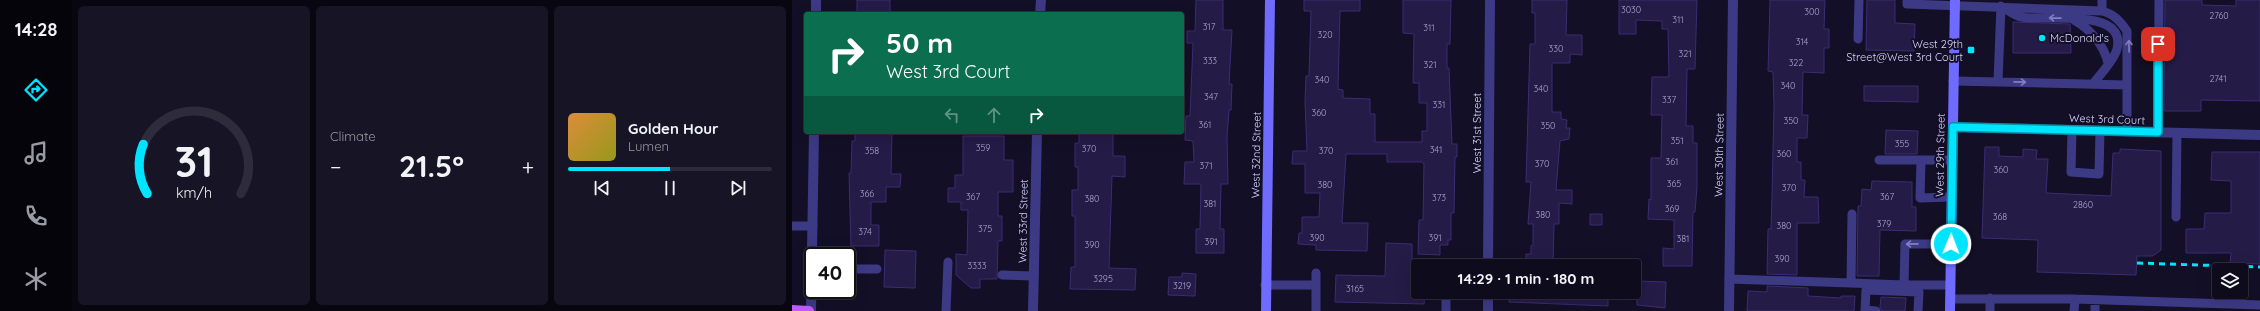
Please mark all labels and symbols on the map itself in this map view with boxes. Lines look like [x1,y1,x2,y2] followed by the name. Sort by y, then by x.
[1621,4,1641,15] house number: 3030
[1804,6,1820,17] house number: 300
[2209,10,2229,21] house number: 2760
[1672,14,1684,25] house number: 311
[2049,14,2062,22] one-way arrow
[1203,21,1216,32] house number: 317
[1423,22,1435,33] house number: 311
[2141,27,2175,61] pin
[1317,29,1333,40] house number: 320
[2050,31,2109,45] place label: McDonald's
[2037,33,2047,43] marker: McDonald's
[1796,36,1809,47] house number: 314
[1846,37,1963,64] place label: West 29th Street@West 3rd Court
[2125,40,2132,53] one-way arrow
[1549,43,1563,54] house number: 330
[1966,45,1976,55] marker: West 29th Street@West 3rd Court
[1678,48,1692,59] house number: 321
[1203,55,1217,66] house number: 333
[1789,57,1803,68] house number: 322
[1423,59,1437,70] house number: 321
[2209,73,2227,84] house number: 2741
[1315,74,1329,85] house number: 340
[2013,78,2026,86] one-way arrow
[1781,80,1795,91] house number: 340
[1534,83,1548,94] house number: 340
[1204,91,1218,102] house number: 347
[1470,93,1484,173] street label: West 31st Street
[1662,94,1676,105] house number: 337
[1433,99,1445,110] house number: 331
[1312,107,1326,118] house number: 360
[1248,111,1264,198] street label: West 32nd Street
[2069,111,2146,127] street label: West 3rd Court
[1711,113,1727,197] street label: West 30th Street
[1932,113,1948,197] street label: West 29th Street
[1784,115,1798,126] house number: 350
[1199,119,1211,130] house number: 361
[1541,120,1555,131] house number: 350
[1671,135,1683,146] house number: 351
[1895,138,1909,149] house number: 355
[976,142,990,153] house number: 359
[1082,143,1096,154] house number: 370
[1430,144,1442,155] house number: 341
[865,145,879,156] house number: 358
[1319,145,1333,156] house number: 370
[1777,148,1791,159] house number: 360
[1666,156,1678,167] house number: 361
[1535,158,1549,169] house number: 370
[1199,160,1213,171] house number: 371
[1994,164,2008,175] house number: 360
[1667,178,1681,189] house number: 365
[1015,179,1031,263] street label: West 33rd Street
[1318,179,1332,190] house number: 380
[1782,182,1796,193] house number: 370
[860,188,874,199] house number: 366
[966,191,980,202] house number: 367
[1880,191,1894,202] house number: 367
[1432,192,1446,203] house number: 373
[1085,193,1099,204] house number: 380
[1204,198,1216,209] house number: 381
[2073,199,2093,210] house number: 2860
[1665,203,1679,214] house number: 369
[1536,209,1550,220] house number: 380
[1993,211,2007,222] house number: 368
[1877,218,1891,229] house number: 379
[1777,220,1791,231] house number: 380
[978,223,992,234] house number: 375
[1930,223,1972,265] position arrow
[858,226,872,237] house number: 374
[1309,232,1325,243] house number: 390
[1428,232,1442,243] house number: 391
[1677,233,1689,244] house number: 381
[1204,236,1218,247] house number: 391
[1084,239,1100,250] house number: 390
[1906,240,1919,248] one-way arrow
[804,247,856,299] speed limit sign: 40
[1774,253,1790,264] house number: 390
[968,260,987,271] house number: 3333
[1093,273,1113,284] house number: 3295
[1173,280,1191,291] house number: 3219
[1346,283,1364,294] house number: 3165

